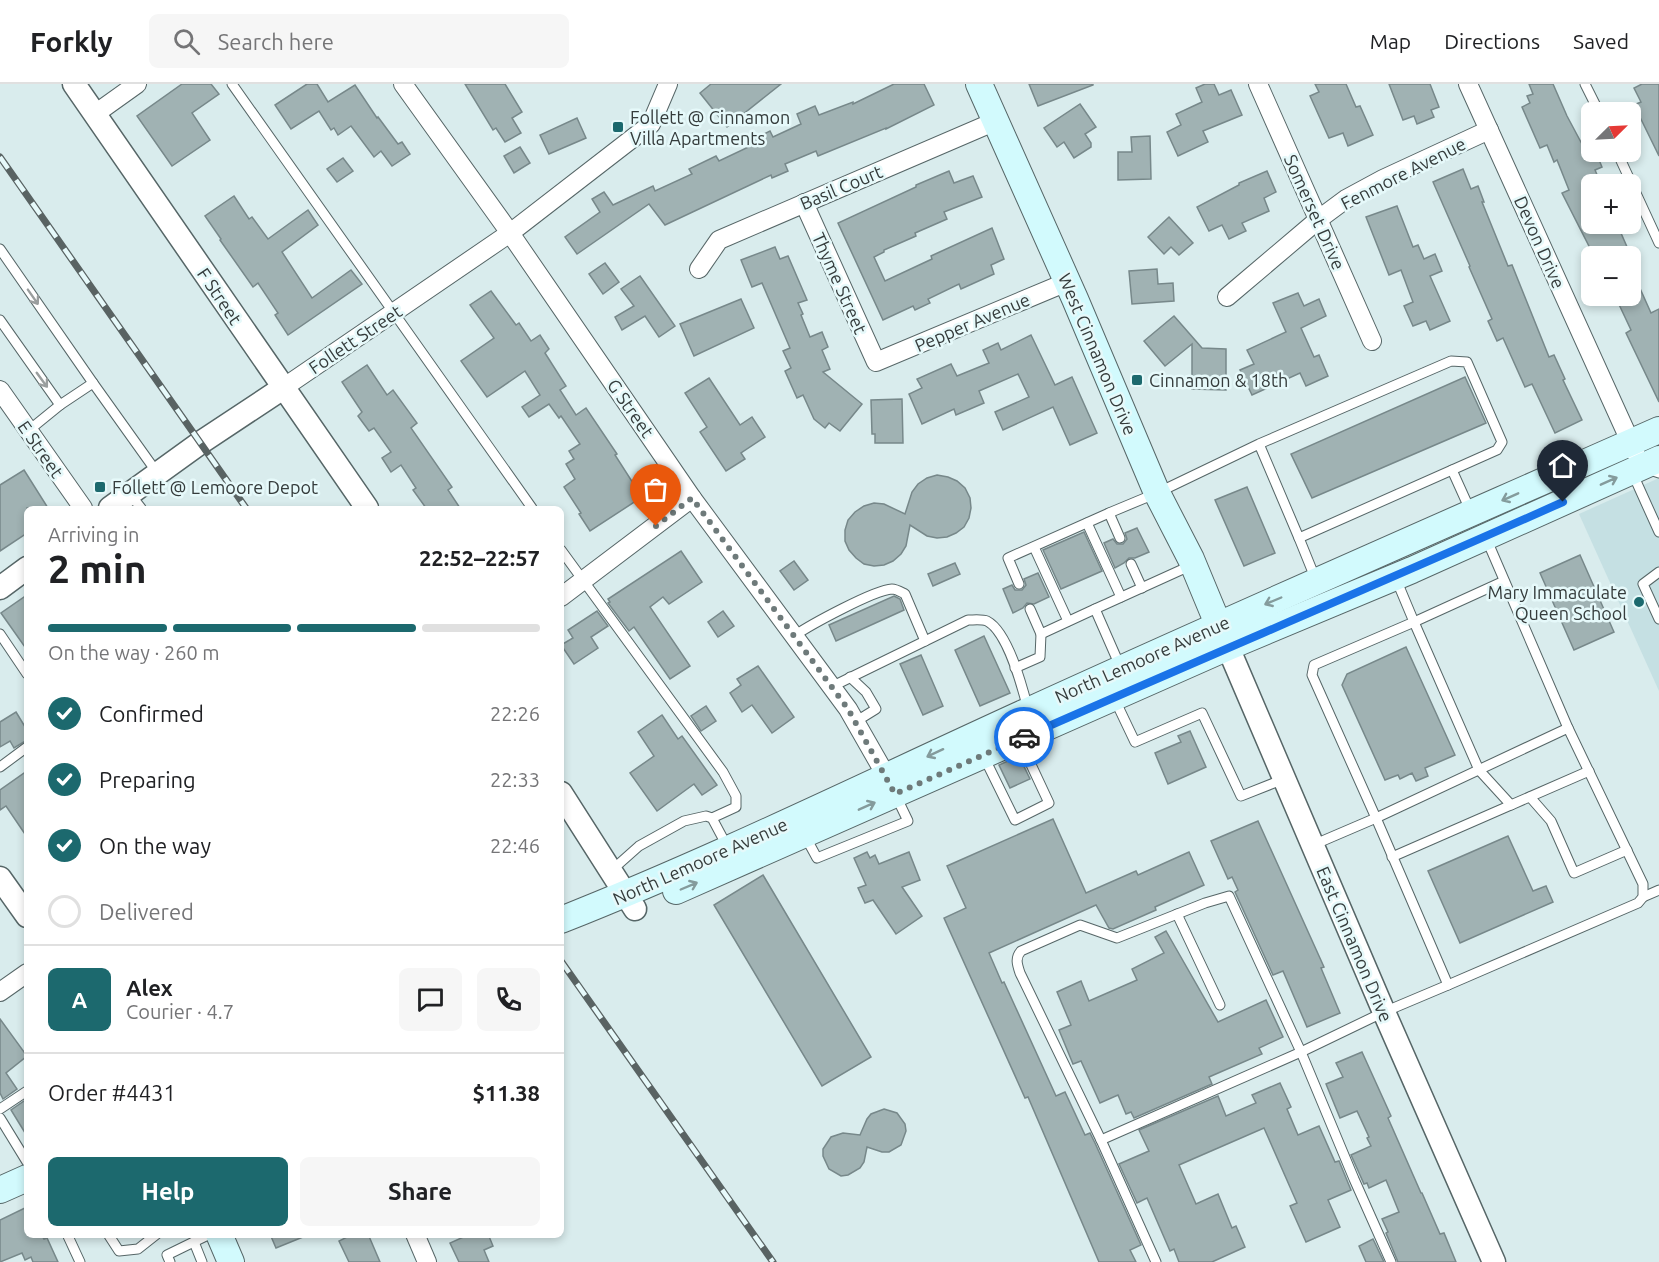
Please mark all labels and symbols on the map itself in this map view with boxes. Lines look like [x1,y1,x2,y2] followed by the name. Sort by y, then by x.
[1581,102,1641,162] north arrow
[630,107,790,148] place label: Follett @ Cinnamon Villa Apartments
[611,120,625,134] marker: Follett @ Cinnamon Villa Apartments
[1337,133,1469,213] street label: Fenmore Avenue
[1281,151,1349,273] street label: Somerset Drive
[797,161,885,213] street label: Basil Court
[1511,193,1569,291] street label: Devon Drive
[809,229,871,337] street label: Thyme Street
[194,264,246,328] street label: F Street
[1055,270,1141,438] street label: West Cinnamon Drive
[27,288,39,305] one-way arrow
[912,289,1032,355] street label: Pepper Avenue
[305,301,405,377] street label: Follett Street
[1149,370,1288,390] place label: Cinnamon & 18th
[36,371,48,387] one-way arrow
[1130,373,1144,387] marker: Cinnamon & 18th
[604,375,658,441] street label: G Street
[14,417,68,481] street label: E Street
[1537,440,1588,502] pin
[630,464,681,526] pin
[1599,475,1617,487] one-way arrow
[112,477,318,497] place label: Follett @ Lemoore Depot
[93,480,107,494] marker: Follett @ Lemoore Depot
[1501,492,1519,503] one-way arrow
[1488,582,1627,624] place label: Mary Immaculate Queen School
[1265,595,1283,607] one-way arrow
[1632,595,1646,609] marker: Mary Immaculate Queen School
[1052,611,1232,707] street label: North Lemoore Avenue
[994,707,1054,767] courier
[927,748,945,759] one-way arrow
[858,800,876,811] one-way arrow
[610,813,790,909] street label: North Lemoore Avenue
[1313,863,1397,1025] street label: East Cinnamon Drive
[679,880,698,891] one-way arrow

